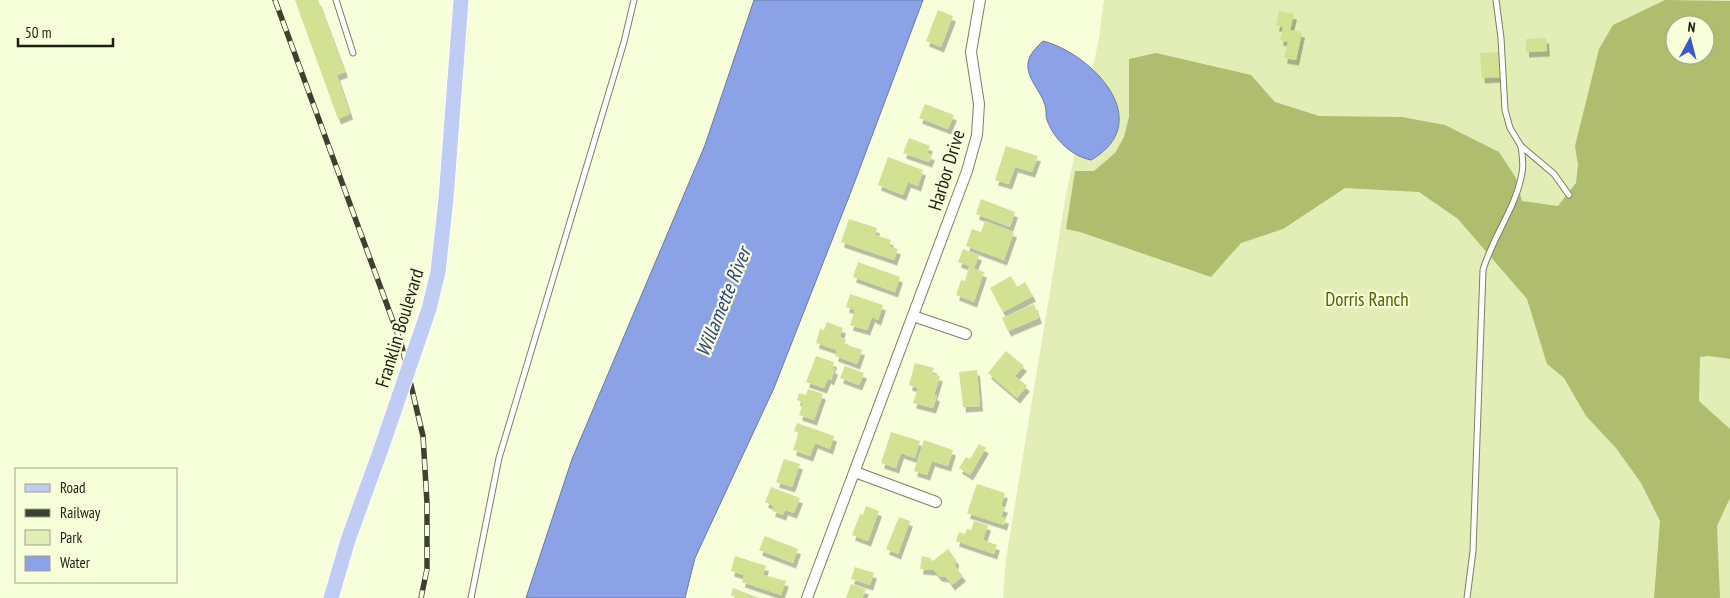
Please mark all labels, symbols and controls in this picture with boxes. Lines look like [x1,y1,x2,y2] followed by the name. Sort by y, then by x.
[18,15,112,47] scale bar
[1665,15,1715,65] north arrow
[1687,18,1696,36] text: N
[25,23,51,42] text: 50 m
[922,127,970,213] street label: Harbor Drive
[689,241,758,360] water label: Willamette River
[370,266,428,390] street label: Franklin Boulevard
[1325,287,1409,311] park label: Dorris Ranch
[15,468,178,583] legend
[60,478,86,497] text: Road
[60,503,101,522] text: Railway
[60,528,82,547] text: Park
[60,553,91,572] text: Water

